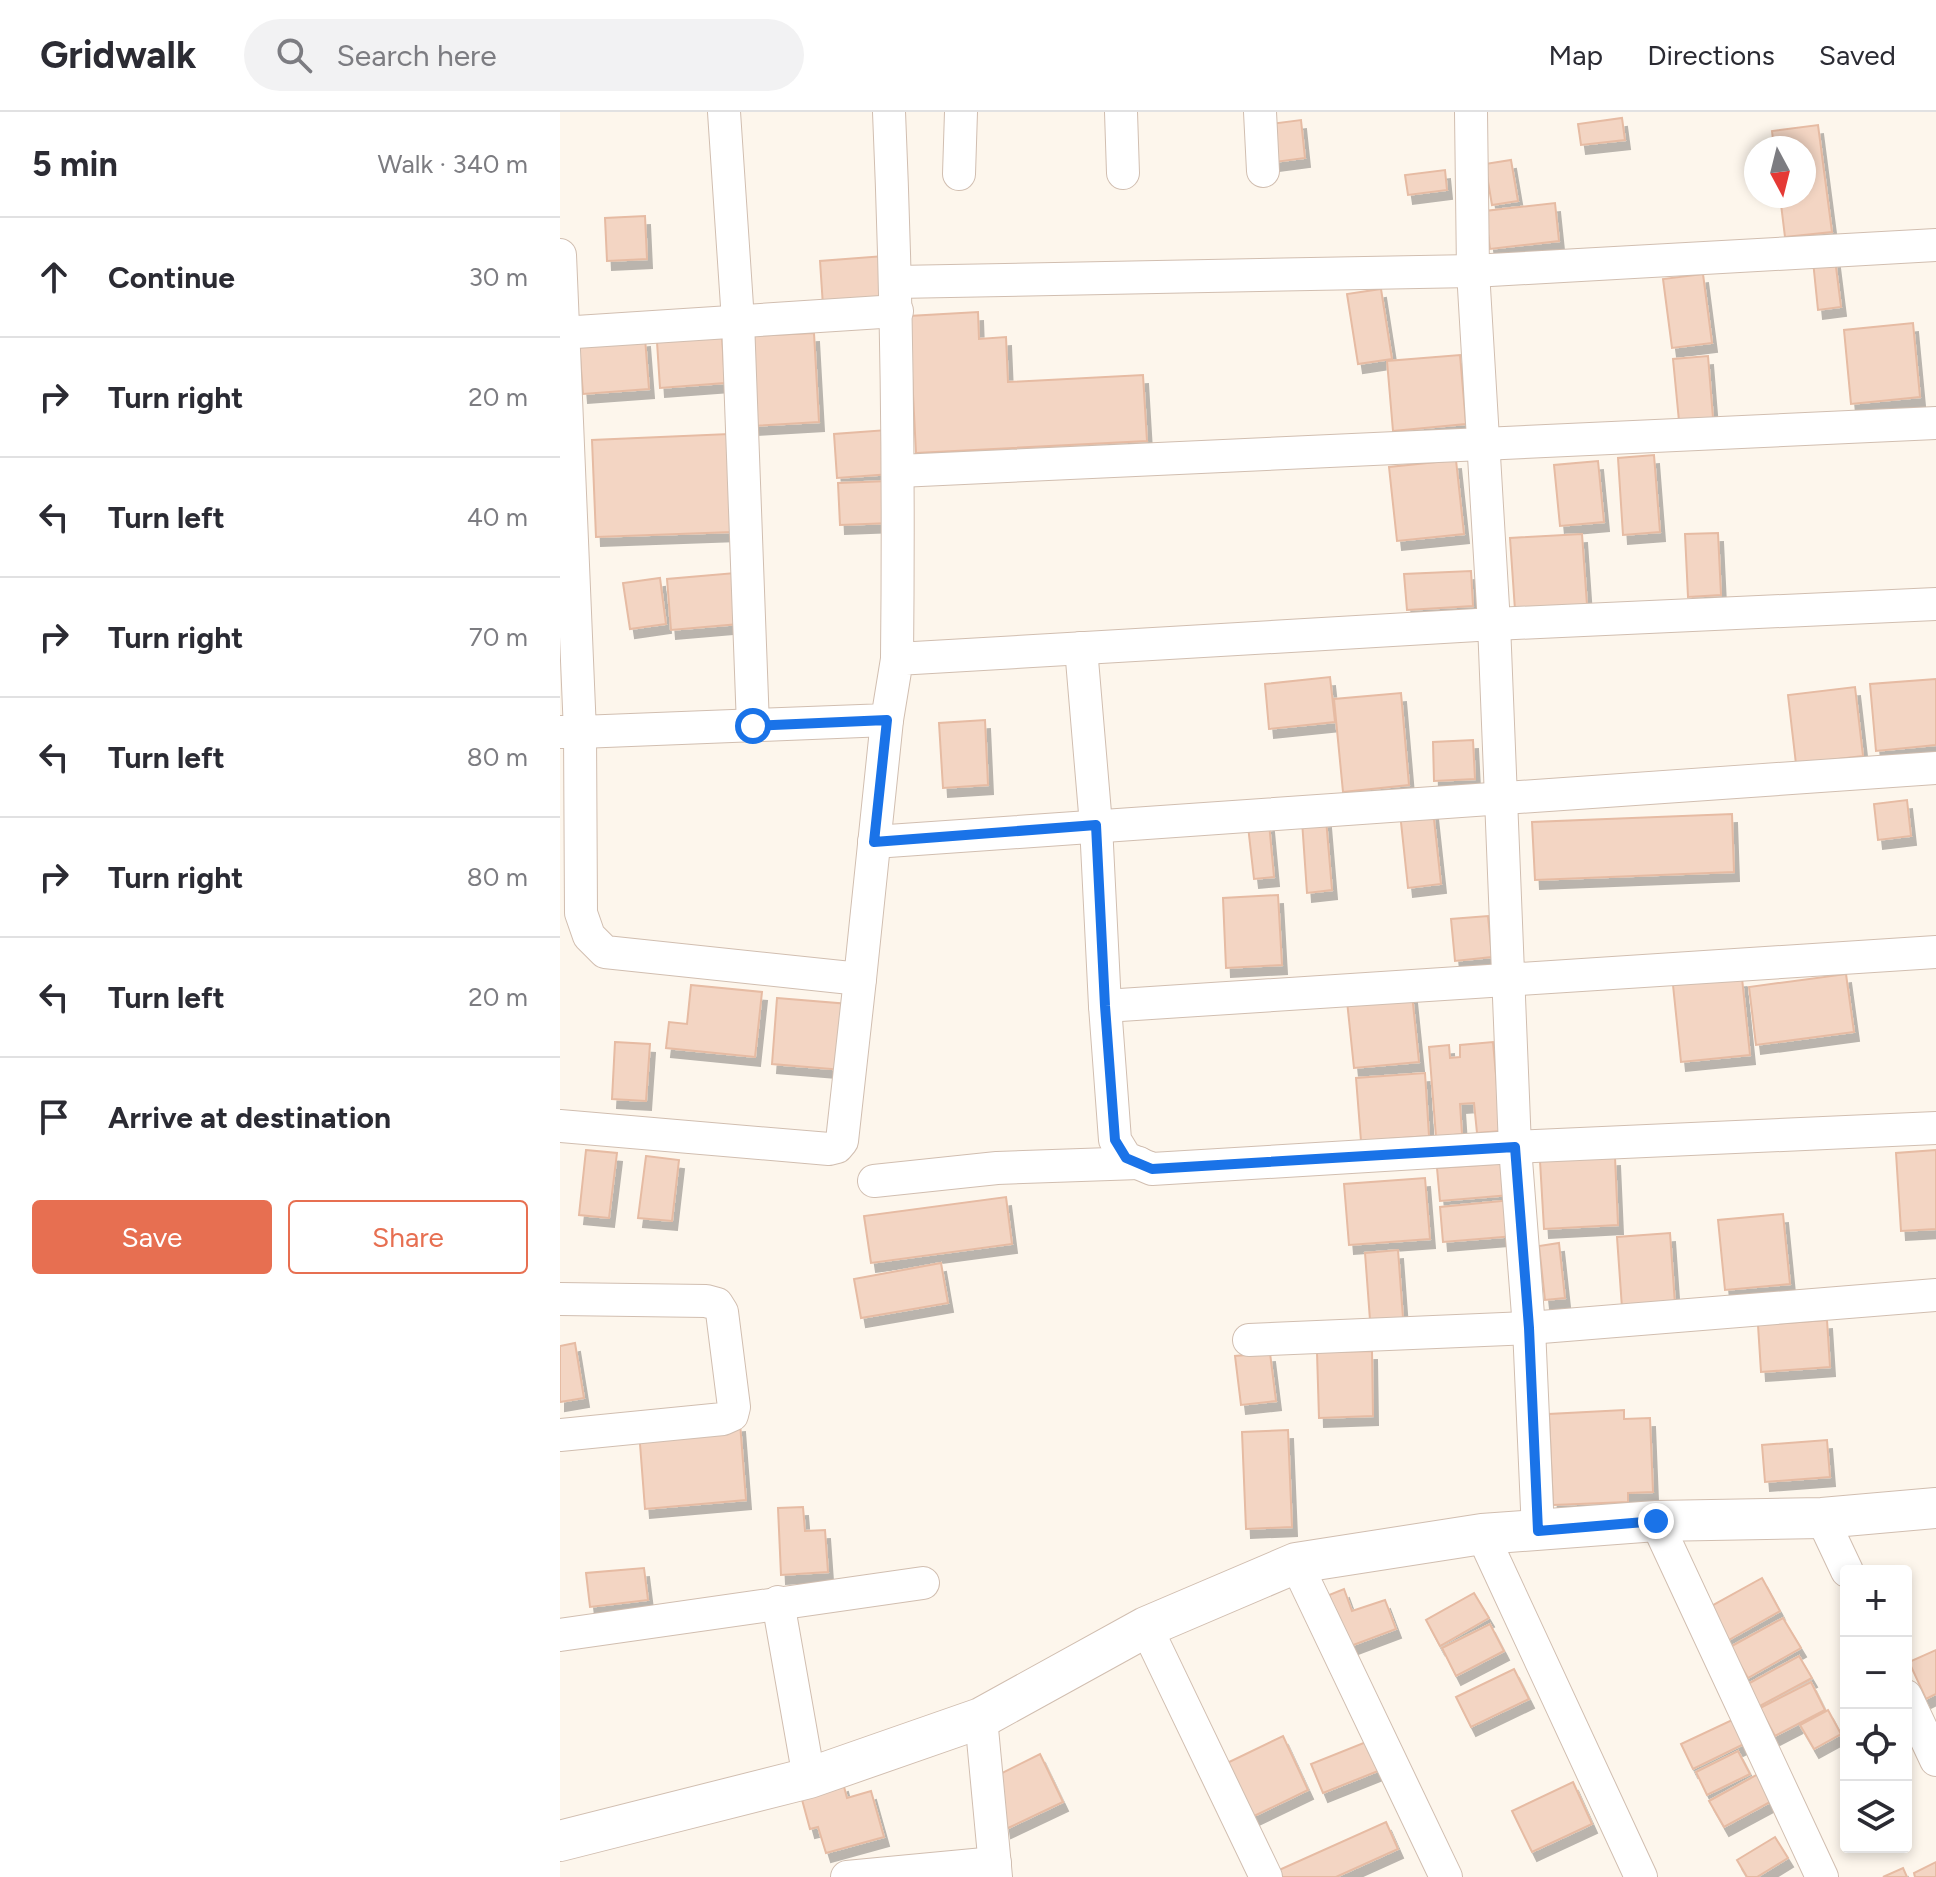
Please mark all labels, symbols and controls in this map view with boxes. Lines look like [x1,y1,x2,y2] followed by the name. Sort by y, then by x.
[244,19,804,91] search box
[40,32,196,78] text: Gridwalk
[272,33,316,77] icon: search
[336,37,497,74] text: Search here
[1549,38,1603,72] text: Map
[1647,38,1775,72] text: Directions
[1819,38,1896,72] text: Saved
[1744,136,1816,208] north arrow
[32,144,118,185] text: 5 min
[378,148,528,180] text: Walk · 340 m
[32,255,76,299] icon: ahead
[108,259,235,296] text: Continue
[469,261,528,293] text: 30 m
[32,375,76,419] icon: right
[108,379,243,416] text: Turn right
[468,381,528,413] text: 20 m
[32,495,76,539] icon: left
[108,499,225,536] text: Turn left
[467,501,528,533] text: 40 m
[32,615,76,659] icon: right
[108,619,243,656] text: Turn right
[469,621,528,653] text: 70 m
[735,708,771,744] route start
[32,735,76,779] icon: left
[108,739,225,776] text: Turn left
[467,741,528,773] text: 80 m
[32,855,76,899] icon: right
[108,859,243,896] text: Turn right
[467,861,528,893] text: 80 m
[32,975,76,1019] icon: left
[108,979,225,1016] text: Turn left
[468,981,528,1013] text: 20 m
[32,1095,76,1139] icon: arrive
[108,1099,391,1136] text: Arrive at destination
[32,1200,272,1274] button: Save
[288,1200,528,1274] button: Share
[1638,1503,1674,1539] route end
[1840,1565,1912,1853] map controls
[1840,1565,1912,1637] button: +
[1840,1637,1912,1709] button: −
[1840,1709,1912,1781] button: locate
[1840,1781,1912,1853] button: layers

